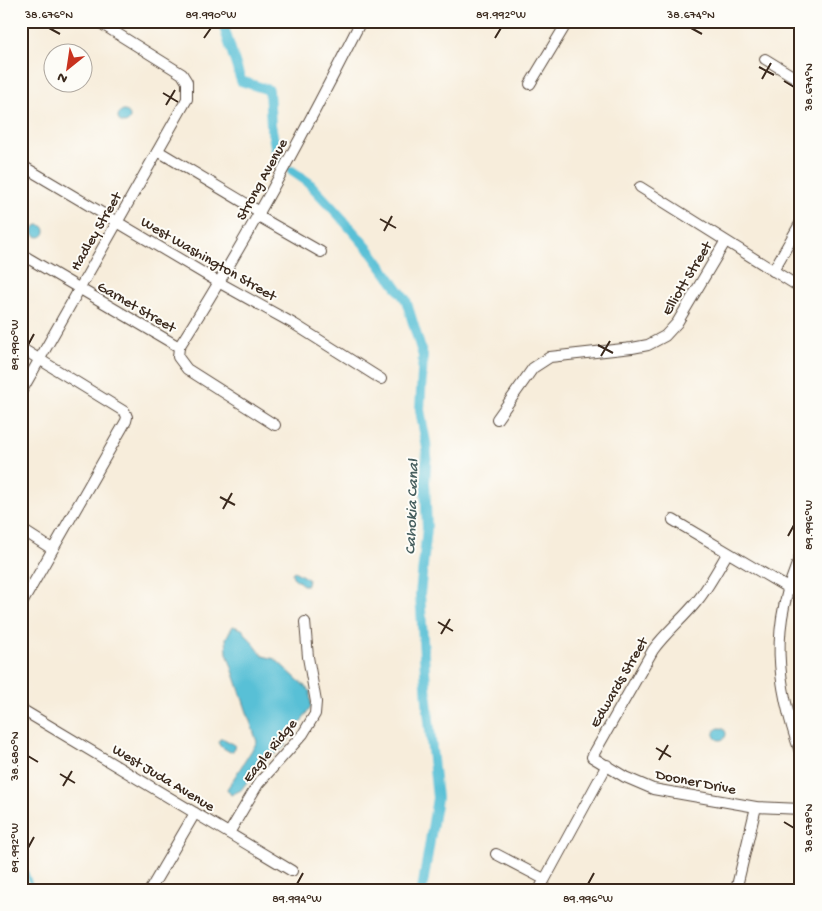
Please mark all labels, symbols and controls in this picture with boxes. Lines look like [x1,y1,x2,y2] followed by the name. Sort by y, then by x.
[24,9,73,23] text: 38.676°N
[186,9,236,23] text: 89.990°W
[476,9,526,23] text: 89.992°W
[666,9,715,23] text: 38.674°N
[42,42,92,92] north arrow
[803,63,817,112] text: 38.674°N
[55,67,71,87] text: N
[233,136,293,224] street label: Strong Avenue
[67,188,127,274] street label: Hadley Street
[137,213,281,307] street label: West Washington Street
[659,237,718,319] street label: Elliott Street
[94,278,180,338] street label: Garnet Street
[9,320,23,370] text: 89.990°W
[402,458,425,555] water label: Cahokia Canal
[803,500,817,550] text: 89.996°W
[587,633,654,731] street label: Edwards Street
[239,715,302,787] street label: Eagle Ridge
[9,731,23,782] text: 38.680°N
[108,741,218,817] street label: West Juda Avenue
[653,766,738,800] street label: Dooner Drive
[803,803,817,853] text: 38.678°N
[9,823,23,873] text: 89.992°W
[272,893,322,907] text: 89.994°W
[563,893,613,907] text: 89.996°W

